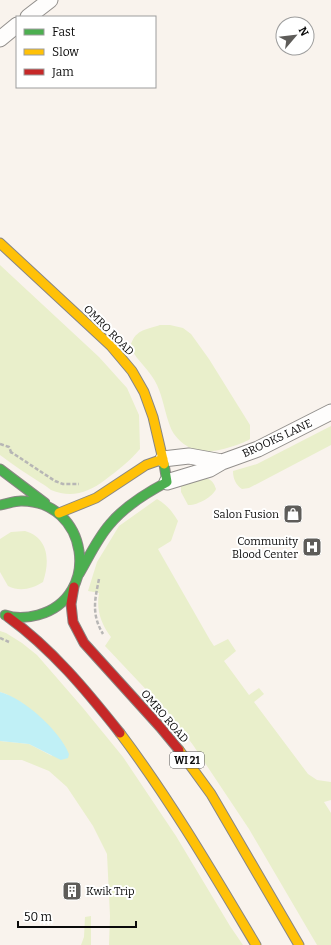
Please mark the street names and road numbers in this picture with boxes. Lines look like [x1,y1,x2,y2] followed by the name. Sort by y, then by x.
[81,303,137,358] street label: OMRO ROAD
[240,417,314,460] street label: BROOKS LANE
[138,687,191,745] street label: OMRO ROAD
[170,752,204,768] road number: WI 21

